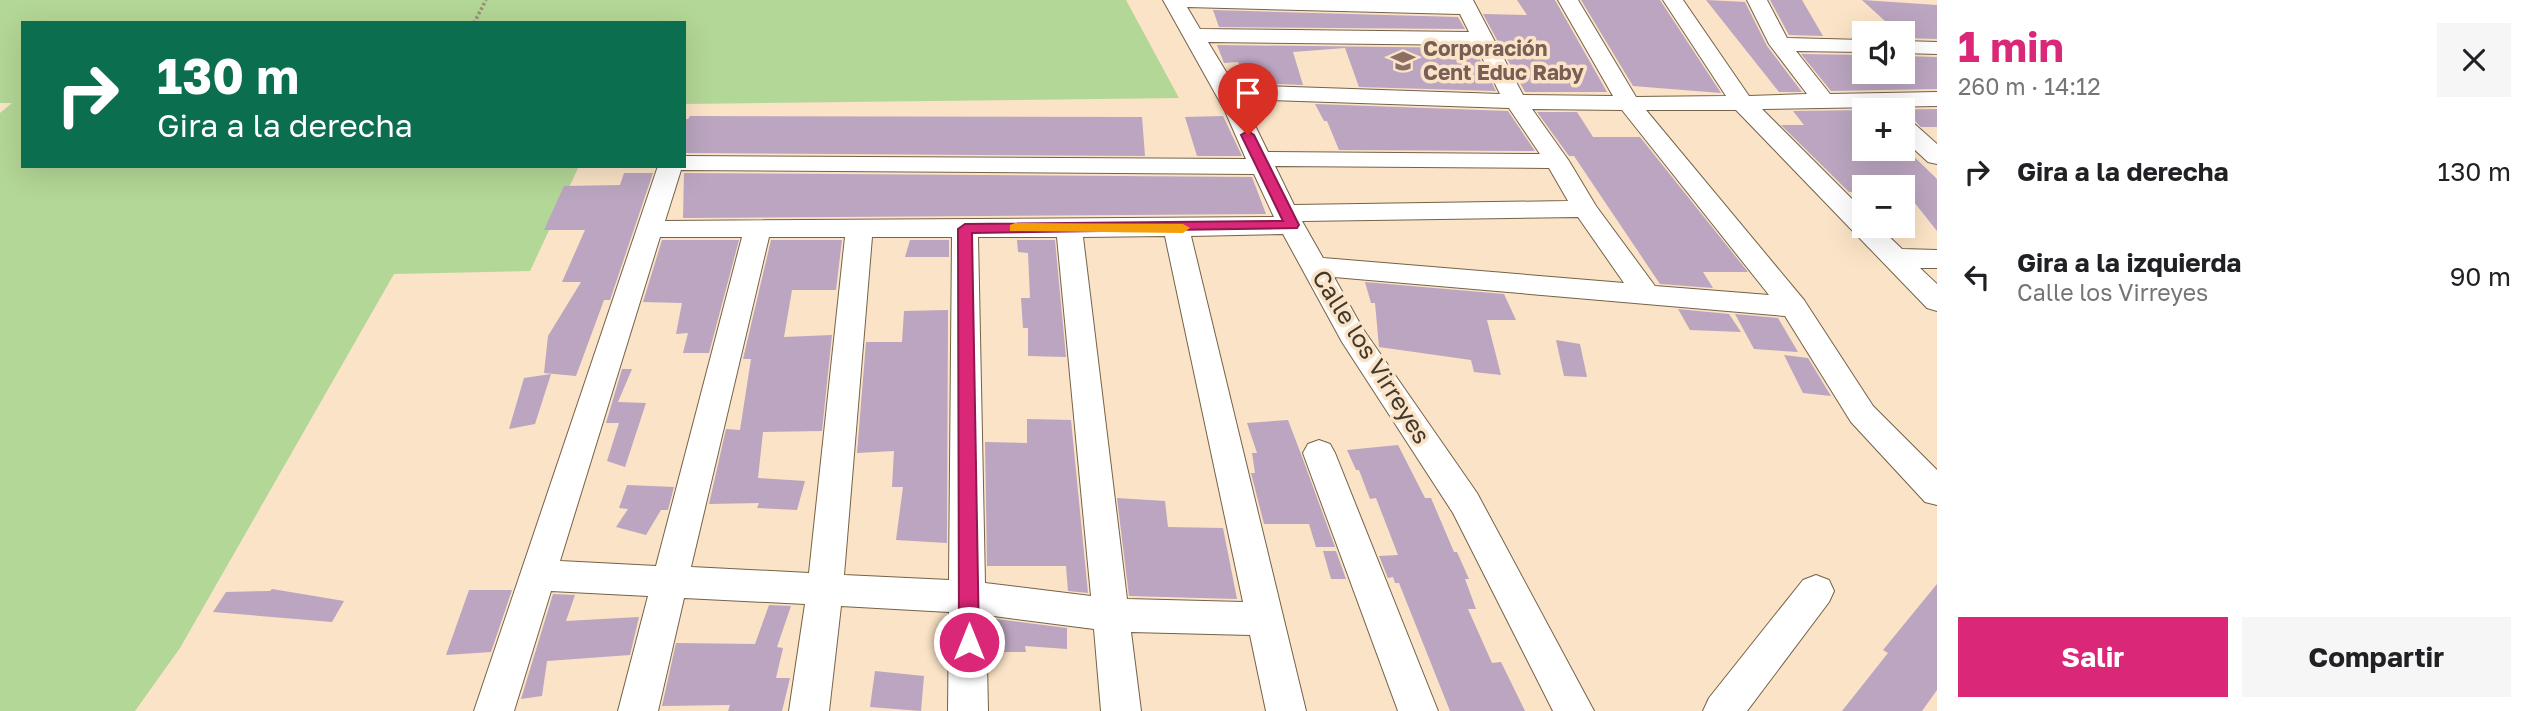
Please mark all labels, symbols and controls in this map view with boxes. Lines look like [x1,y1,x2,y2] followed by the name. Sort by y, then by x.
[1852,21,1915,238] map controls
[1852,21,1915,84] button: sound
[1958,21,2064,71] text: 1 min
[2437,23,2511,97] button: close
[1423,35,1584,85] place label: Corporación Cent Educ Raby
[157,46,299,105] text: 130 m
[1389,47,1417,75] school or university icon: Corporación Cent Educ Raby
[42,49,133,140] icon: right
[1218,63,1278,135] pin
[1958,72,2101,100] text: 260 m · 14:12
[1229,74,1267,112] icon: arrive
[1852,98,1915,161] button: +
[157,106,413,144] text: Gira a la derecha
[1958,153,1996,191] icon: right
[2017,156,2229,187] text: Gira a la derecha
[2438,156,2511,187] text: 130 m
[1852,175,1915,238] button: −
[2017,247,2241,278] text: Gira a la izquierda
[1958,258,1996,296] icon: left
[2450,261,2511,292] text: 90 m
[1307,264,1437,448] street label: Calle los Virreyes
[2017,278,2208,306] text: Calle los Virreyes
[932,605,1006,679] position arrow
[1958,617,2228,697] button: Salir
[2242,617,2511,697] button: Compartir

